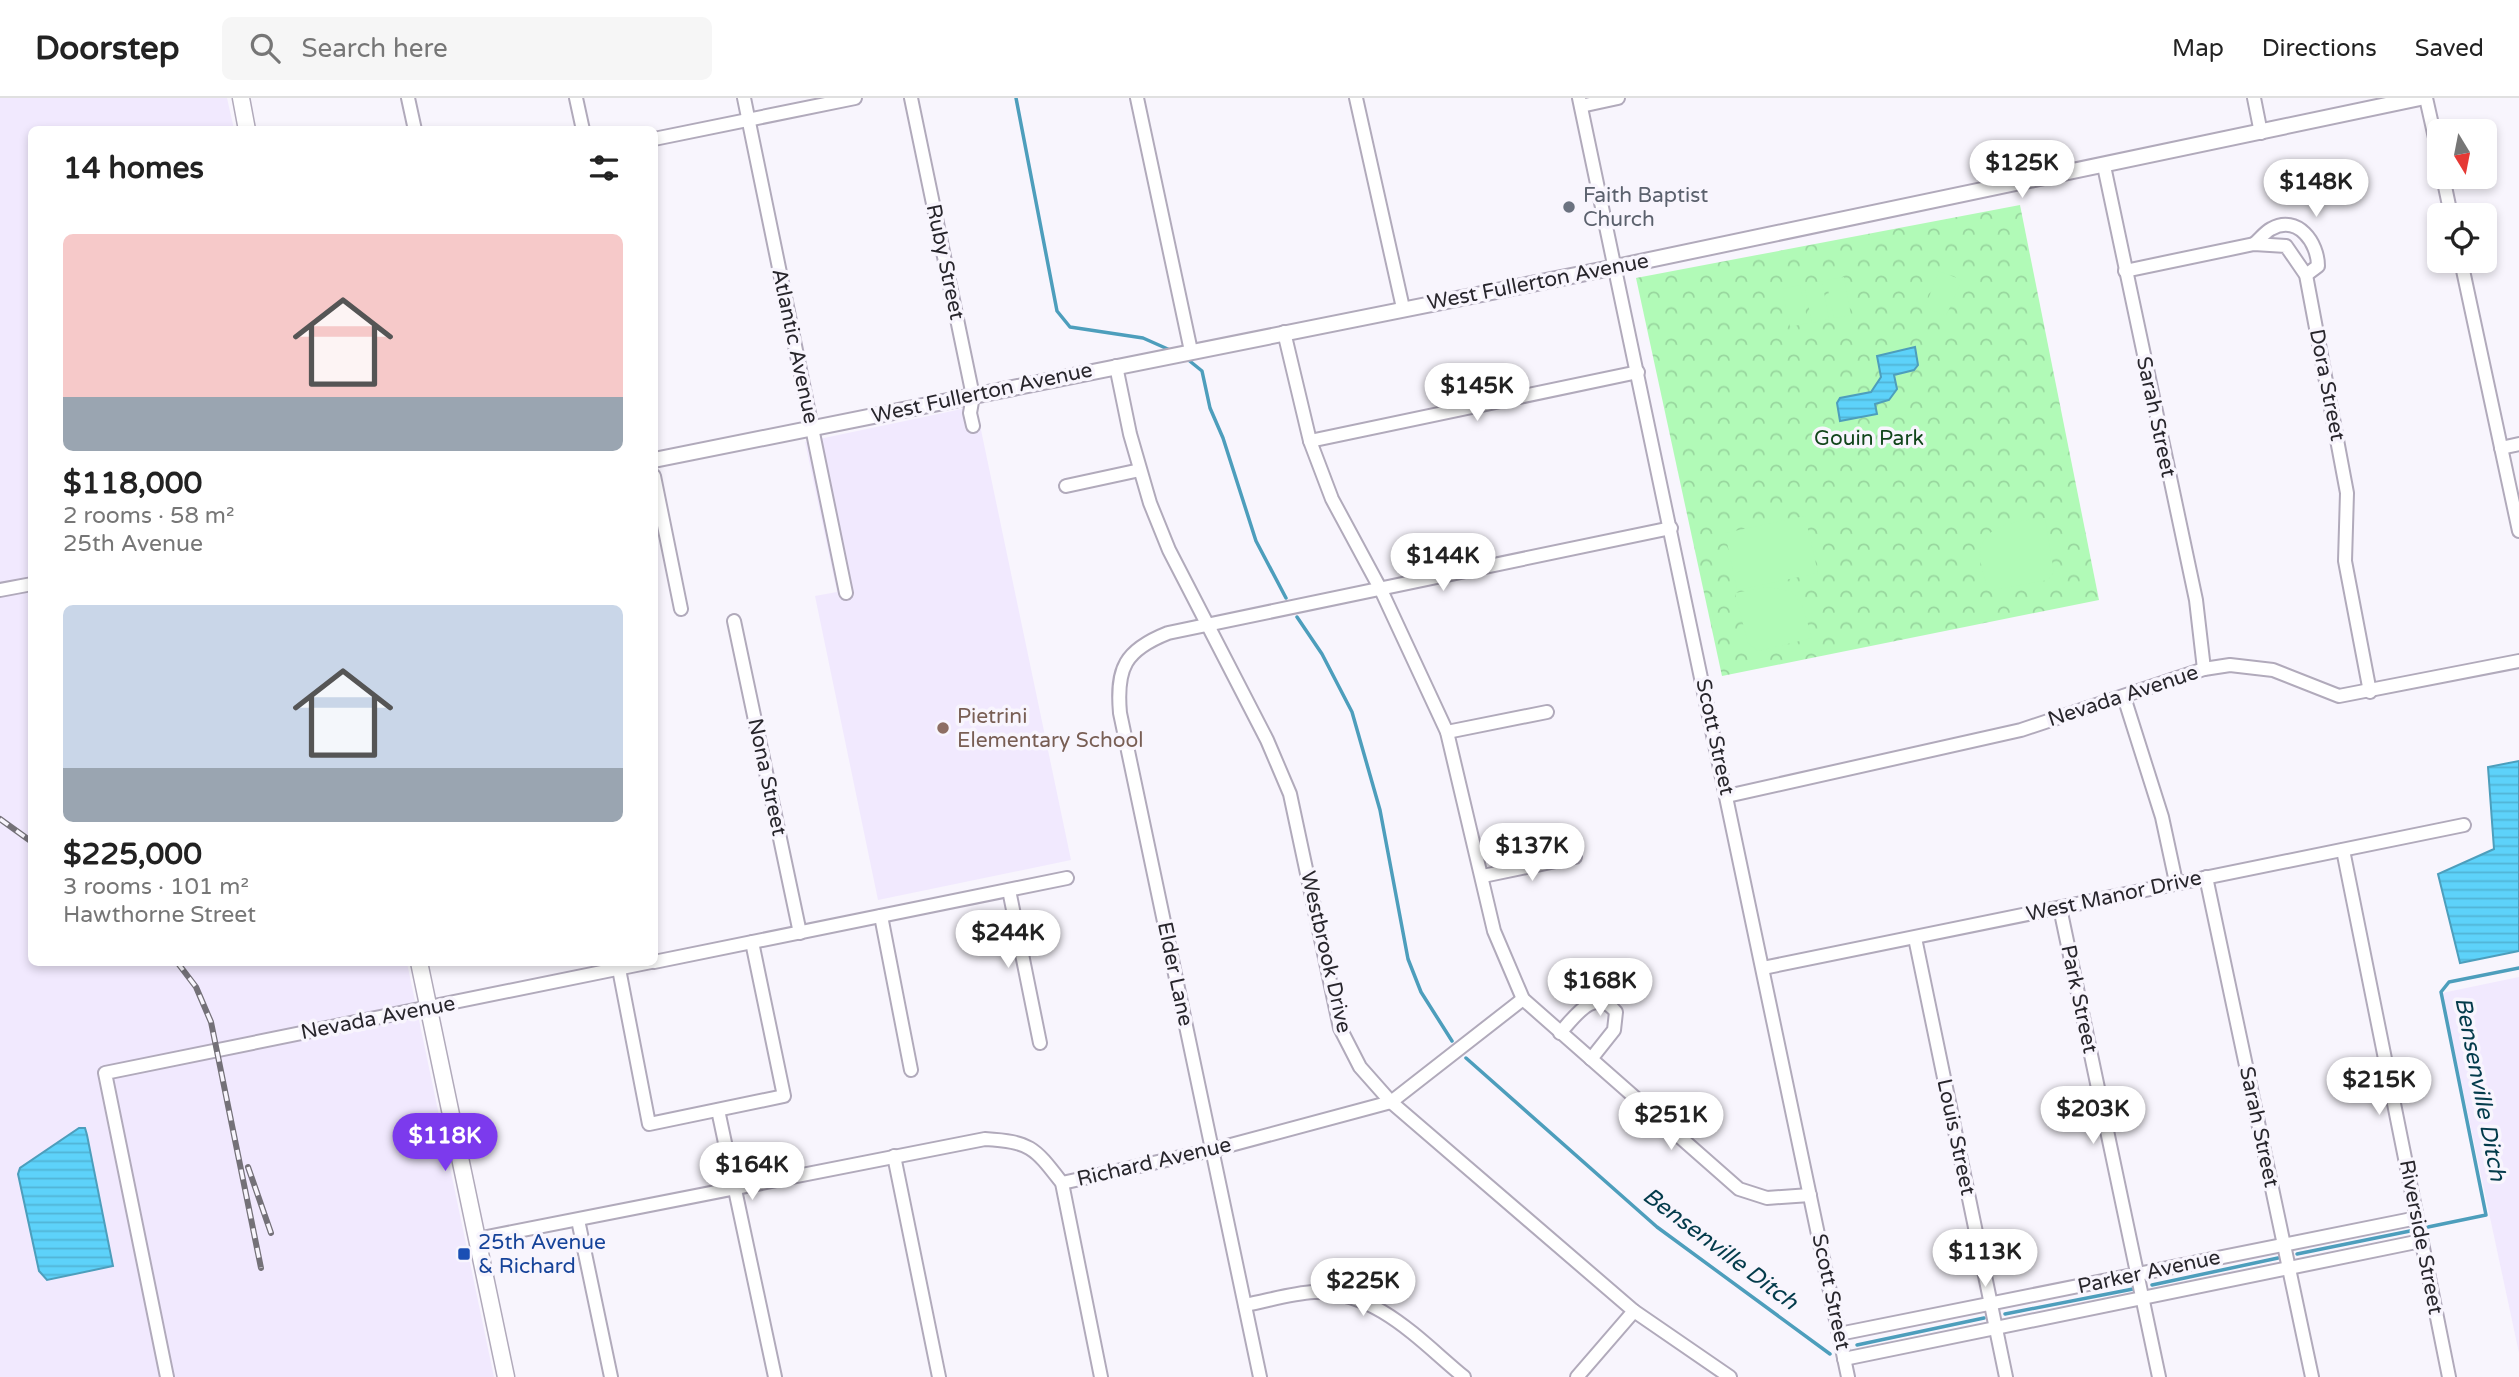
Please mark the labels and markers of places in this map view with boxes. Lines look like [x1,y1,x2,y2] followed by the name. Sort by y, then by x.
[1973,140,2071,200] pin: $125K
[2267,159,2365,219] pin: $148K
[1583,183,1708,232] place label: Faith Baptist Church
[1561,199,1577,215] marker: Faith Baptist Church
[1428,364,1526,423] pin: $145K
[1394,533,1492,593] pin: $144K
[957,704,1144,753] place label: Pietrini Elementary School
[935,720,951,736] marker: Pietrini Elementary School
[1483,824,1581,883] pin: $137K
[959,910,1057,970] pin: $244K
[1551,958,1649,1018] pin: $168K
[2330,1058,2428,1117] pin: $215K
[2044,1086,2142,1146] pin: $203K
[1622,1093,1720,1152] pin: $251K
[396,1114,494,1173] pin: $118K
[703,1142,801,1202] pin: $164K
[478,1230,606,1279] place label: 25th Avenue & Richard
[1936,1230,2034,1289] pin: $113K
[456,1246,472,1262] marker: 25th Avenue & Richard
[1314,1258,1412,1318] pin: $225K

